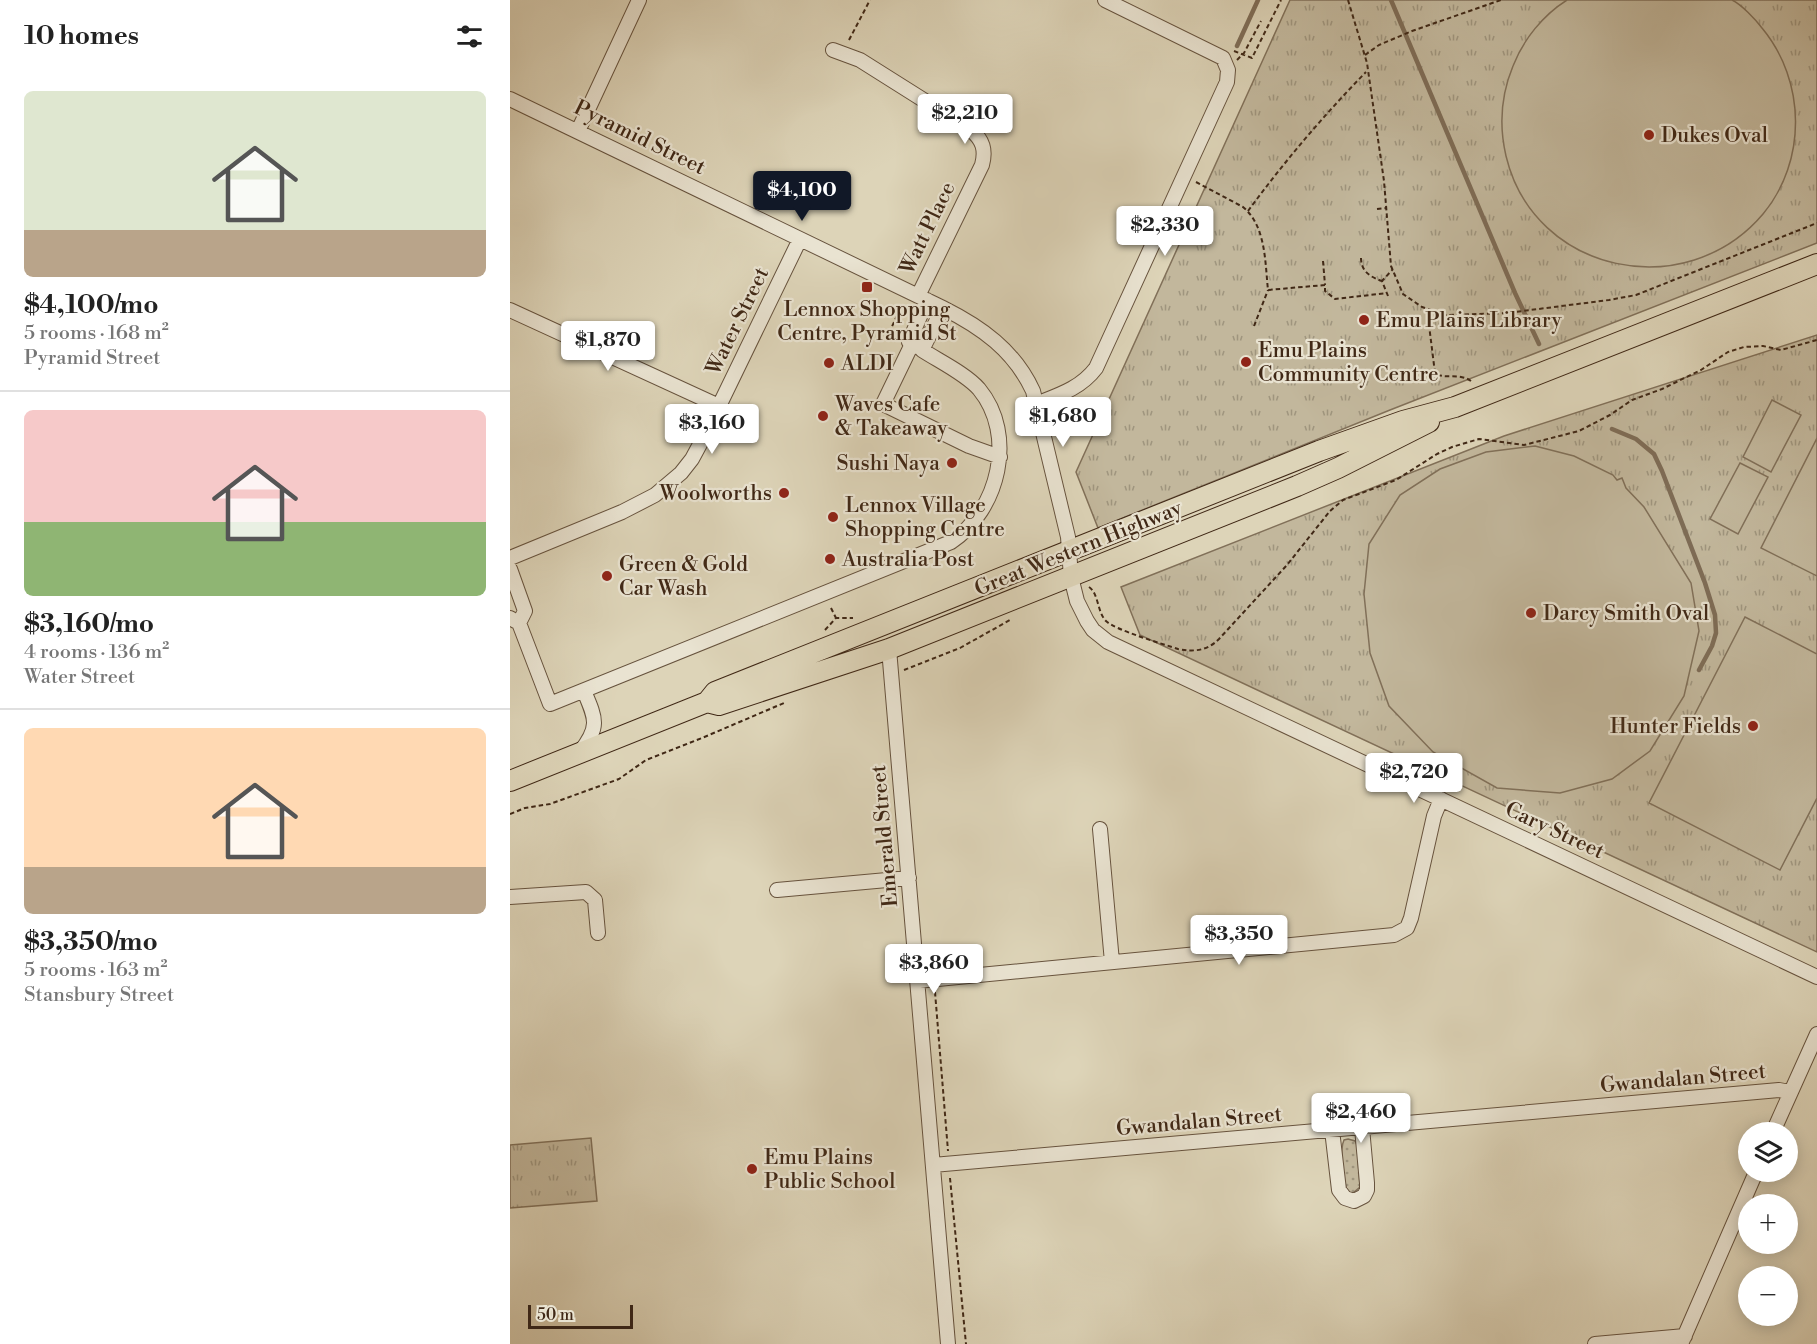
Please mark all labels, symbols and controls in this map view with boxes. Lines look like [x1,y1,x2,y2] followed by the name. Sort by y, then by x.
[24,20,139,52] text: 10 homes
[453,20,486,53] icon: filters
[916,94,1014,145] pin: $2,210
[570,95,710,181] street label: Pyramid Street
[932,101,998,126] text: $2,210
[1661,123,1768,149] place label: Dukes Oval
[1642,128,1656,142] marker: Dukes Oval
[201,130,309,238] icon: home
[753,171,851,222] pin: $4,100
[767,178,837,203] text: $4,100
[894,178,961,280] street label: Watt Place
[1116,206,1214,257] pin: $2,330
[1130,213,1200,238] text: $2,330
[700,263,775,380] street label: Water Street
[860,280,874,294] marker: Lennox Shopping Centre, Pyramid St
[24,289,159,321] text: $4,100/mo
[777,297,957,347] place label: Lennox Shopping Centre, Pyramid St
[1376,308,1563,334] place label: Emu Plains Library
[1357,313,1371,327] marker: Emu Plains Library
[24,321,169,346] text: 5 rooms · 168 m²
[559,321,657,372] pin: $1,870
[575,328,641,353] text: $1,870
[1258,338,1439,388] place label: Emu Plains Community Centre
[24,346,160,371] text: Pyramid Street
[840,351,894,377] place label: ALDI
[1239,355,1253,369] marker: Emu Plains Community Centre
[822,356,836,370] marker: ALDI
[834,392,948,442] place label: Waves Cafe & Takeaway
[1014,397,1112,448] pin: $1,680
[663,404,761,455] pin: $3,160
[1029,404,1097,429] text: $1,680
[816,409,830,423] marker: Waves Cafe & Takeaway
[679,411,745,436] text: $3,160
[201,449,309,557] icon: home
[837,451,940,477] place label: Sushi Naya
[945,456,959,470] marker: Sushi Naya
[658,481,772,507] place label: Woolworths
[777,486,791,500] marker: Woolworths
[845,493,1005,543] place label: Lennox Village Shopping Centre
[971,495,1187,602] street label: Great Western Highway
[826,510,840,524] marker: Lennox Village Shopping Centre
[841,547,975,573] place label: Australia Post
[619,552,748,602] place label: Green & Gold Car Wash
[823,552,837,566] marker: Australia Post
[600,569,614,583] marker: Green & Gold Car Wash
[1543,601,1709,627] place label: Darcy Smith Oval
[1524,606,1538,620] marker: Darcy Smith Oval
[24,608,154,640] text: $3,160/mo
[24,640,169,665] text: 4 rooms · 136 m²
[24,665,135,690] text: Water Street
[1610,714,1741,740] place label: Hunter Fields
[1746,719,1760,733] marker: Hunter Fields
[1365,753,1463,804] pin: $2,720
[1379,760,1449,785] text: $2,720
[866,763,904,908] street label: Emerald Street
[201,767,309,875] icon: home
[1501,797,1609,865] street label: Cary Street
[1190,915,1288,966] pin: $3,350
[1204,922,1274,947] text: $3,350
[24,926,158,958] text: $3,350/mo
[885,944,983,995] pin: $3,860
[899,951,969,976] text: $3,860
[24,958,168,983] text: 5 rooms · 163 m²
[24,983,174,1008] text: Stansbury Street
[1599,1059,1768,1099] street label: Gwandalan Street
[1312,1093,1410,1144] pin: $2,460
[1325,1100,1397,1125] text: $2,460
[1115,1102,1284,1142] street label: Gwandalan Street
[1738,1122,1798,1326] map controls
[1738,1122,1798,1182] button: layers
[764,1145,895,1195] place label: Emu Plains Public School
[745,1162,759,1176] marker: Emu Plains Public School
[1738,1194,1798,1254] button: +
[1738,1266,1798,1326] button: −
[528,1302,633,1330] scale bar
[537,1305,574,1325] text: 50 m

